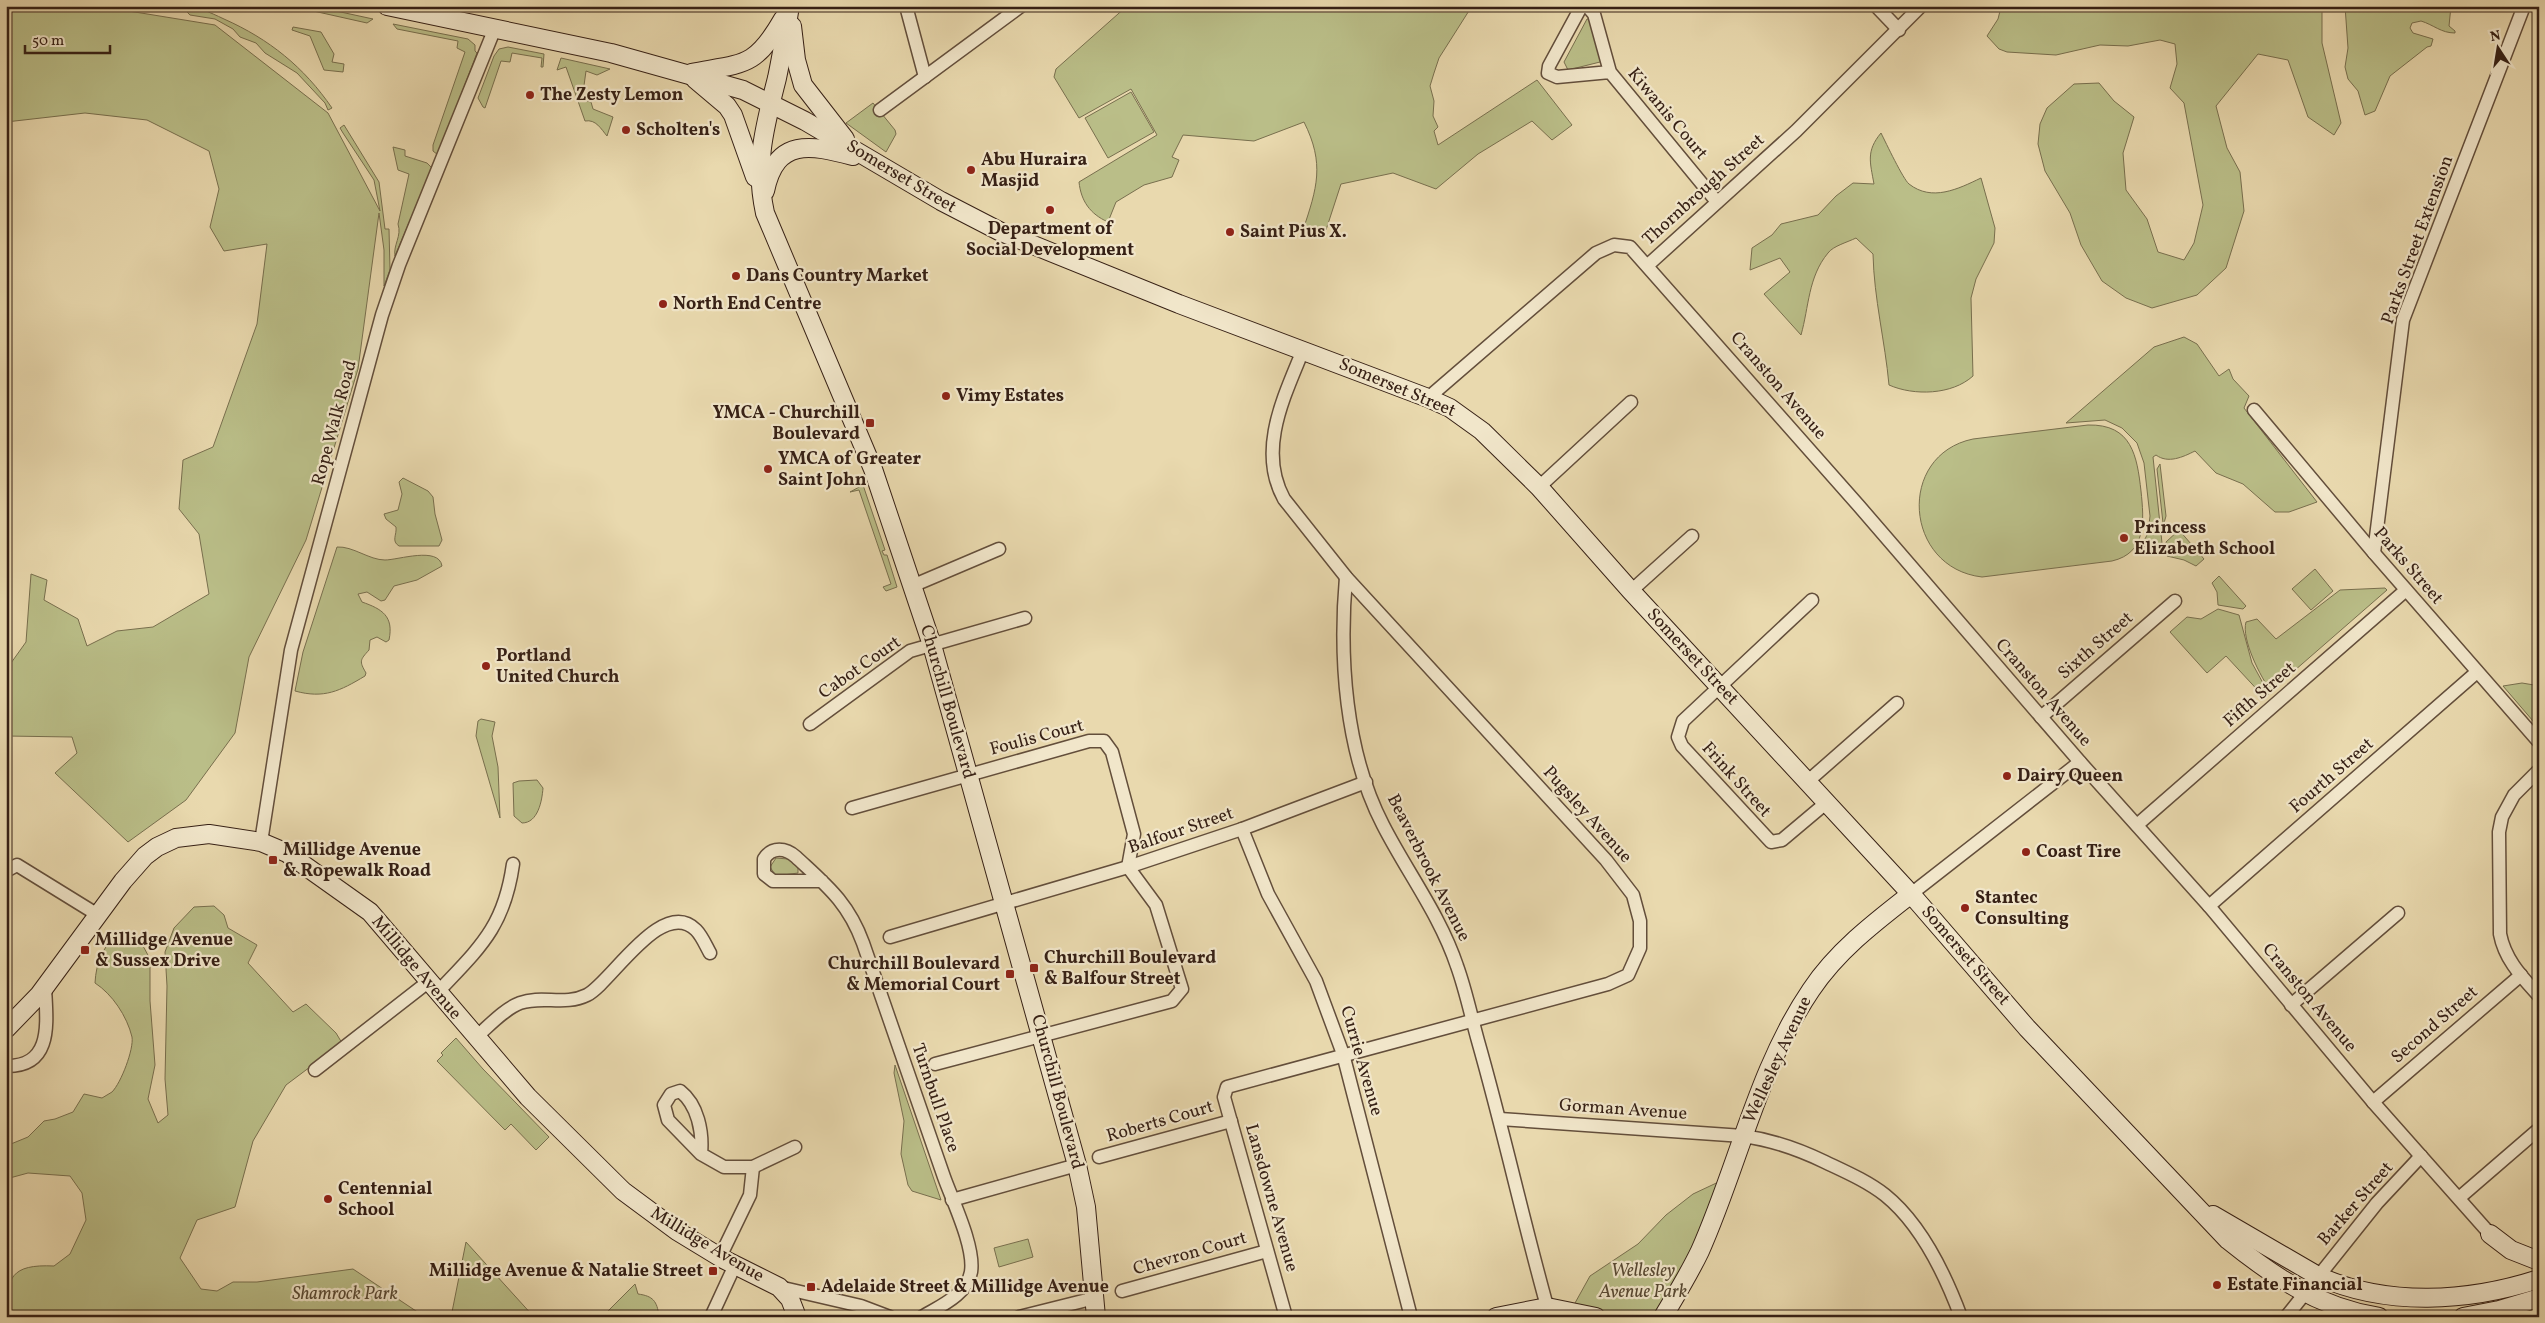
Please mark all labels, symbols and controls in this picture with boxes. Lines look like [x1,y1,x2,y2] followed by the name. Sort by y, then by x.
[25,22,110,54] scale bar
[2472,22,2522,72] north arrow
[2489,26,2503,47] text: N
[32,31,64,52] text: 50 m
[1621,63,1713,165] street label: Kiwanis Court
[540,83,684,108] place label: The Zesty Lemon
[524,89,536,101] marker: The Zesty Lemon
[636,118,720,143] place label: Scholten's
[620,124,632,136] marker: Scholten's
[1637,128,1771,252] street label: Thornbrough Street
[841,134,961,220] street label: Somerset Street
[981,148,1087,194] place label: Abu Huraira Masjid
[2376,152,2460,328] street label: Parks Street Extension
[965,164,977,176] marker: Abu Huraira Masjid
[1044,204,1056,216] marker: Department of Social Development
[966,217,1134,263] place label: Department of Social Development
[1240,220,1347,245] place label: Saint Pius X.
[1224,226,1236,238] marker: Saint Pius X.
[746,264,929,289] place label: Dans Country Market
[730,270,742,282] marker: Dans Country Market
[673,292,821,317] place label: North End Centre
[657,298,669,310] marker: North End Centre
[1724,327,1832,445] street label: Cranston Avenue
[1335,352,1459,424] street label: Somerset Street
[306,358,364,488] street label: Rope Walk Road
[956,384,1064,409] place label: Vimy Estates
[940,390,952,402] marker: Vimy Estates
[713,401,860,447] place label: YMCA - Churchill Boulevard
[864,417,876,429] marker: YMCA - Churchill Boulevard
[778,447,921,493] place label: YMCA of Greater Saint John
[762,463,774,475] marker: YMCA of Greater Saint John
[2134,516,2275,562] place label: Princess Elizabeth School
[2367,522,2449,610] street label: Parks Street
[2118,532,2130,544] marker: Princess Elizabeth School
[1640,603,1744,711] street label: Somerset Street
[2053,606,2139,686] street label: Sixth Street
[913,622,981,782] street label: Churchill Boulevard
[814,630,906,706] street label: Cabot Court
[1989,634,2097,752] street label: Cranston Avenue
[496,644,620,690] place label: Portland United Church
[2218,656,2302,734] street label: Fifth Street
[480,660,492,672] marker: Portland United Church
[987,713,1087,763] street label: Foulis Court
[2284,732,2380,820] street label: Fourth Street
[1695,737,1777,823] street label: Frink Street
[1537,761,1637,869] street label: Pugsley Avenue
[2017,764,2123,789] place label: Dairy Queen
[2001,770,2013,782] marker: Dairy Queen
[1380,790,1476,946] street label: Beaverbrook Avenue
[1125,801,1237,861] street label: Balfour Street
[283,838,431,884] place label: Millidge Avenue & Ropewalk Road
[2036,840,2121,865] place label: Coast Tire
[2020,846,2032,858] marker: Coast Tire
[267,854,279,866] marker: Millidge Avenue & Ropewalk Road
[1975,886,2069,932] place label: Stantec Consulting
[1915,901,2015,1011] street label: Somerset Street
[1959,902,1971,914] marker: Stantec Consulting
[365,911,467,1025] street label: Millidge Avenue
[95,928,233,974] place label: Millidge Avenue & Sussex Drive
[2256,938,2362,1058] street label: Cranston Avenue
[79,944,91,956] marker: Millidge Avenue & Sussex Drive
[1044,946,1216,992] place label: Churchill Boulevard & Balfour Street
[828,952,1000,998] place label: Churchill Boulevard & Memorial Court
[1028,962,1040,974] marker: Churchill Boulevard & Balfour Street
[1004,968,1016,980] marker: Churchill Boulevard & Memorial Court
[2386,980,2484,1070] street label: Second Street
[1738,992,1818,1128] street label: Wellesley Avenue
[1333,1003,1389,1119] street label: Currie Avenue
[1024,1012,1090,1172] street label: Churchill Boulevard
[905,1040,965,1156] street label: Turnbull Place
[1558,1093,1688,1127] street label: Gorman Avenue
[1104,1095,1216,1149] street label: Roberts Court
[1238,1121,1304,1275] street label: Lansdowne Avenue
[2312,1157,2400,1251] street label: Barker Street
[338,1177,432,1223] place label: Centennial School
[322,1193,334,1205] marker: Centennial School
[645,1201,769,1289] street label: Millidge Avenue
[1130,1226,1250,1282] street label: Chevron Court
[429,1259,703,1284] place label: Millidge Avenue & Natalie Street
[1598,1259,1687,1305] park label: Wellesley Avenue Park
[707,1265,719,1277] marker: Millidge Avenue & Natalie Street
[2227,1273,2363,1298] place label: Estate Financial
[821,1275,1109,1300] place label: Adelaide Street & Millidge Avenue
[2211,1279,2223,1291] marker: Estate Financial
[805,1281,817,1293] marker: Adelaide Street & Millidge Avenue
[292,1282,398,1307] park label: Shamrock Park

